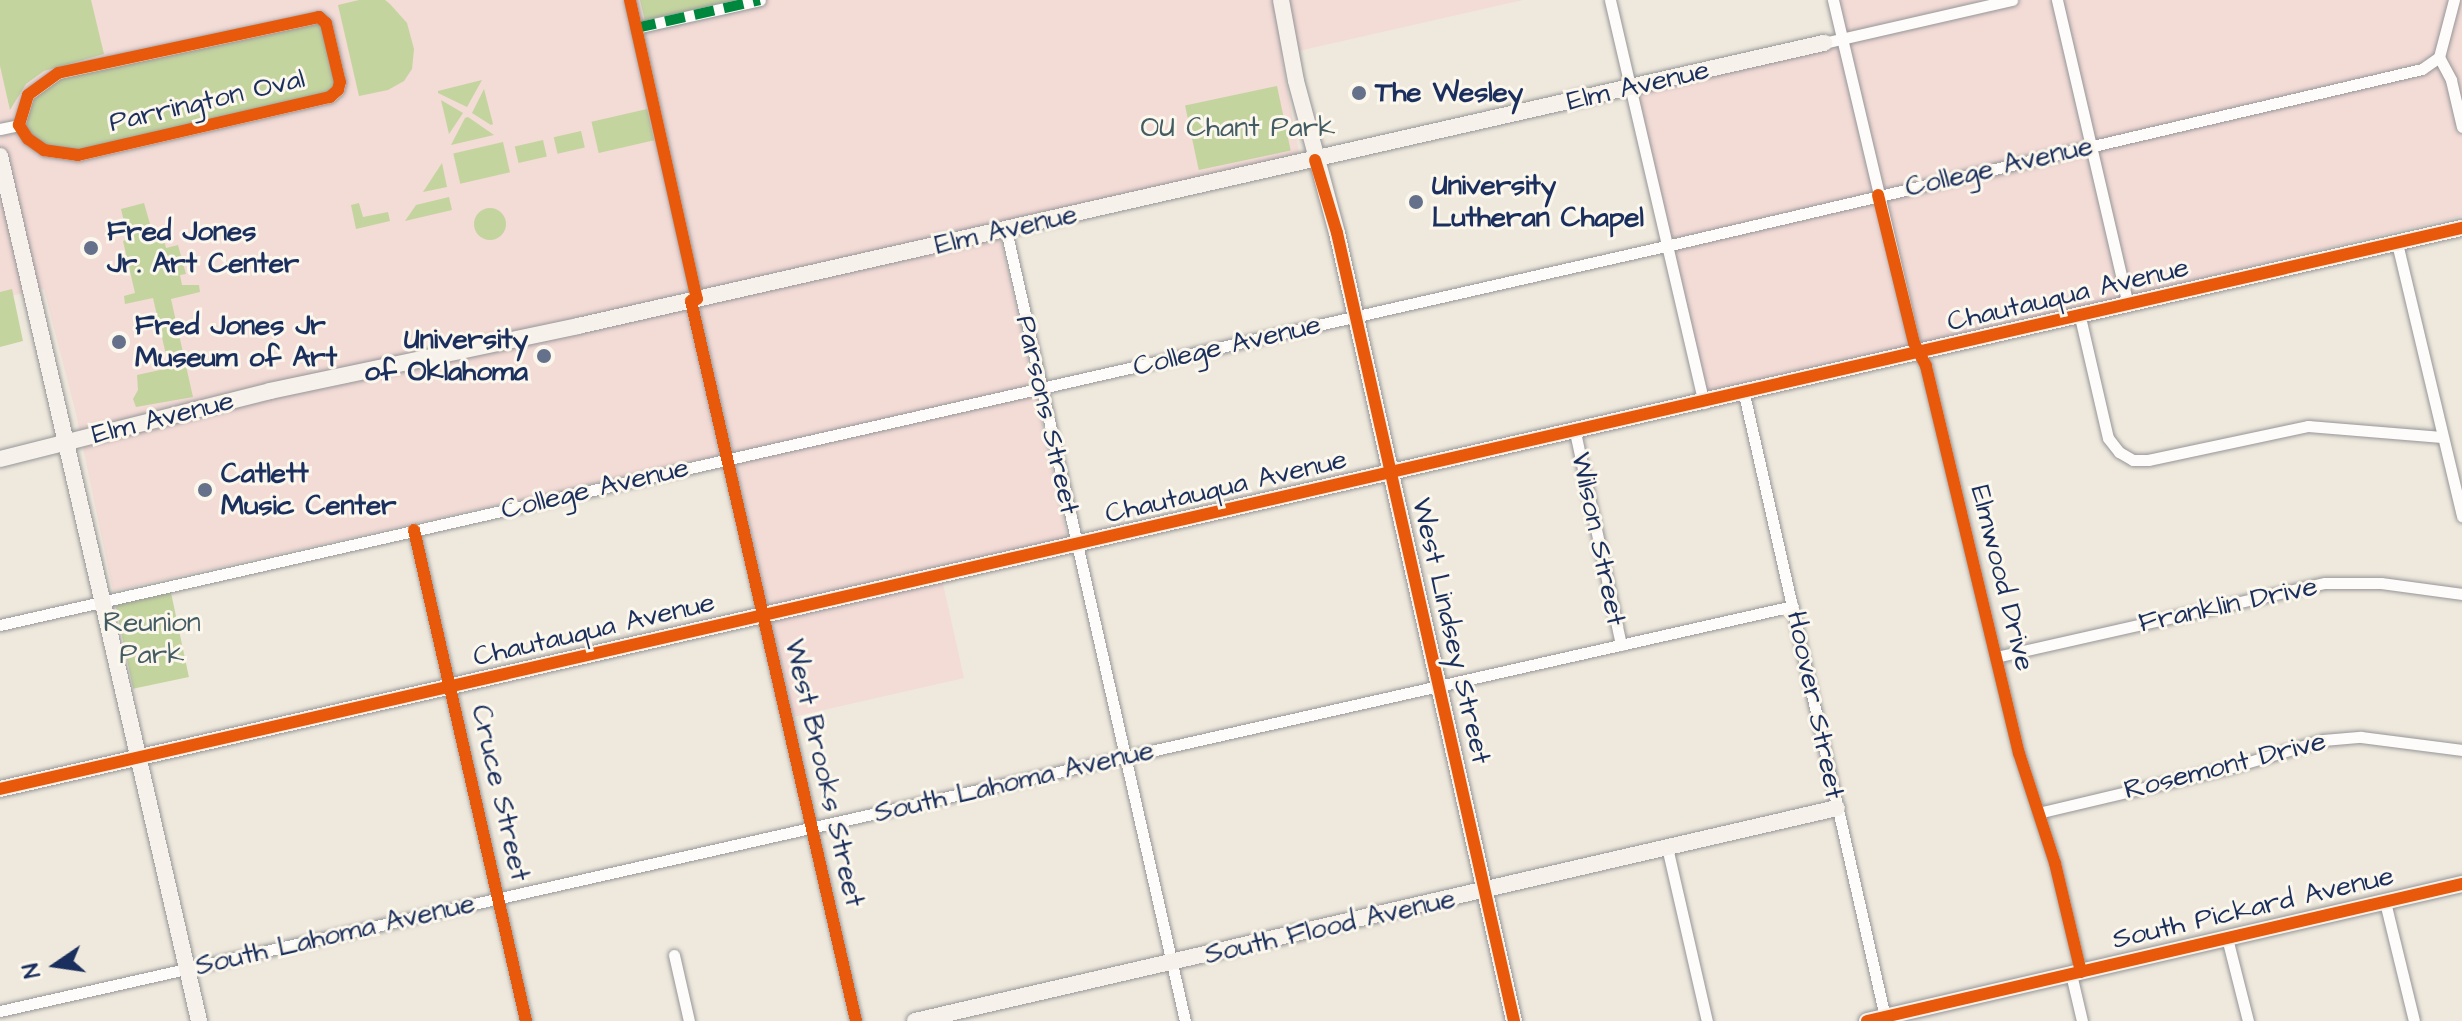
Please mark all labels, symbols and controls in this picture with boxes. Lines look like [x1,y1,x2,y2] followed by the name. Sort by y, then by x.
[1564,53,1712,119] street label: Elm Avenue
[106,62,308,140] street label: Parrington Oval
[1375,76,1523,110] place label: The Wesley
[1350,84,1368,102] marker: The Wesley
[1141,111,1335,145] park label: OU Chant Park
[1902,129,2096,205] street label: College Avenue
[1432,169,1644,235] place label: University Lutheran Chapel
[1407,193,1425,211] marker: University Lutheran Chapel
[932,197,1080,263] street label: Elm Avenue
[107,215,299,281] place label: Fred Jones Jr. Art Center
[82,239,100,257] marker: Fred Jones Jr. Art Center
[1944,251,2192,339] street label: Chautauqua Avenue
[1130,308,1324,384] street label: College Avenue
[135,309,337,375] place label: Fred Jones Jr Museum of Art
[1008,312,1086,518] street label: Parsons Street
[364,323,528,389] place label: University of Oklahoma
[110,333,128,351] marker: Fred Jones Jr Museum of Art
[535,347,553,365] marker: University of Oklahoma
[89,384,237,452] street label: Elm Avenue
[1102,443,1350,531] street label: Chautauqua Avenue
[1563,449,1633,629] street label: Wilson Street
[498,451,692,527] street label: College Avenue
[221,457,396,523] place label: Catlett Music Center
[196,481,214,499] marker: Catlett Music Center
[1963,482,2041,674] street label: Elmwood Drive
[1404,495,1498,767] street label: West Lindsey Street
[2136,570,2320,640] street label: Franklin Drive
[470,586,718,674] street label: Chautauqua Avenue
[103,606,201,672] park label: Reunion Park
[1779,608,1851,802] street label: Hoover Street
[777,636,871,910] street label: West Brooks Street
[463,702,537,884] street label: Cruce Street
[2121,725,2329,807] street label: Rosemont Drive
[871,733,1157,831] street label: South Lahoma Avenue
[2109,859,2397,957] street label: South Pickard Avenue
[1201,882,1459,972] street label: South Flood Avenue
[192,886,478,984] street label: South Lahoma Avenue
[16,925,96,1005] north arrow
[15,960,49,981] text: N

